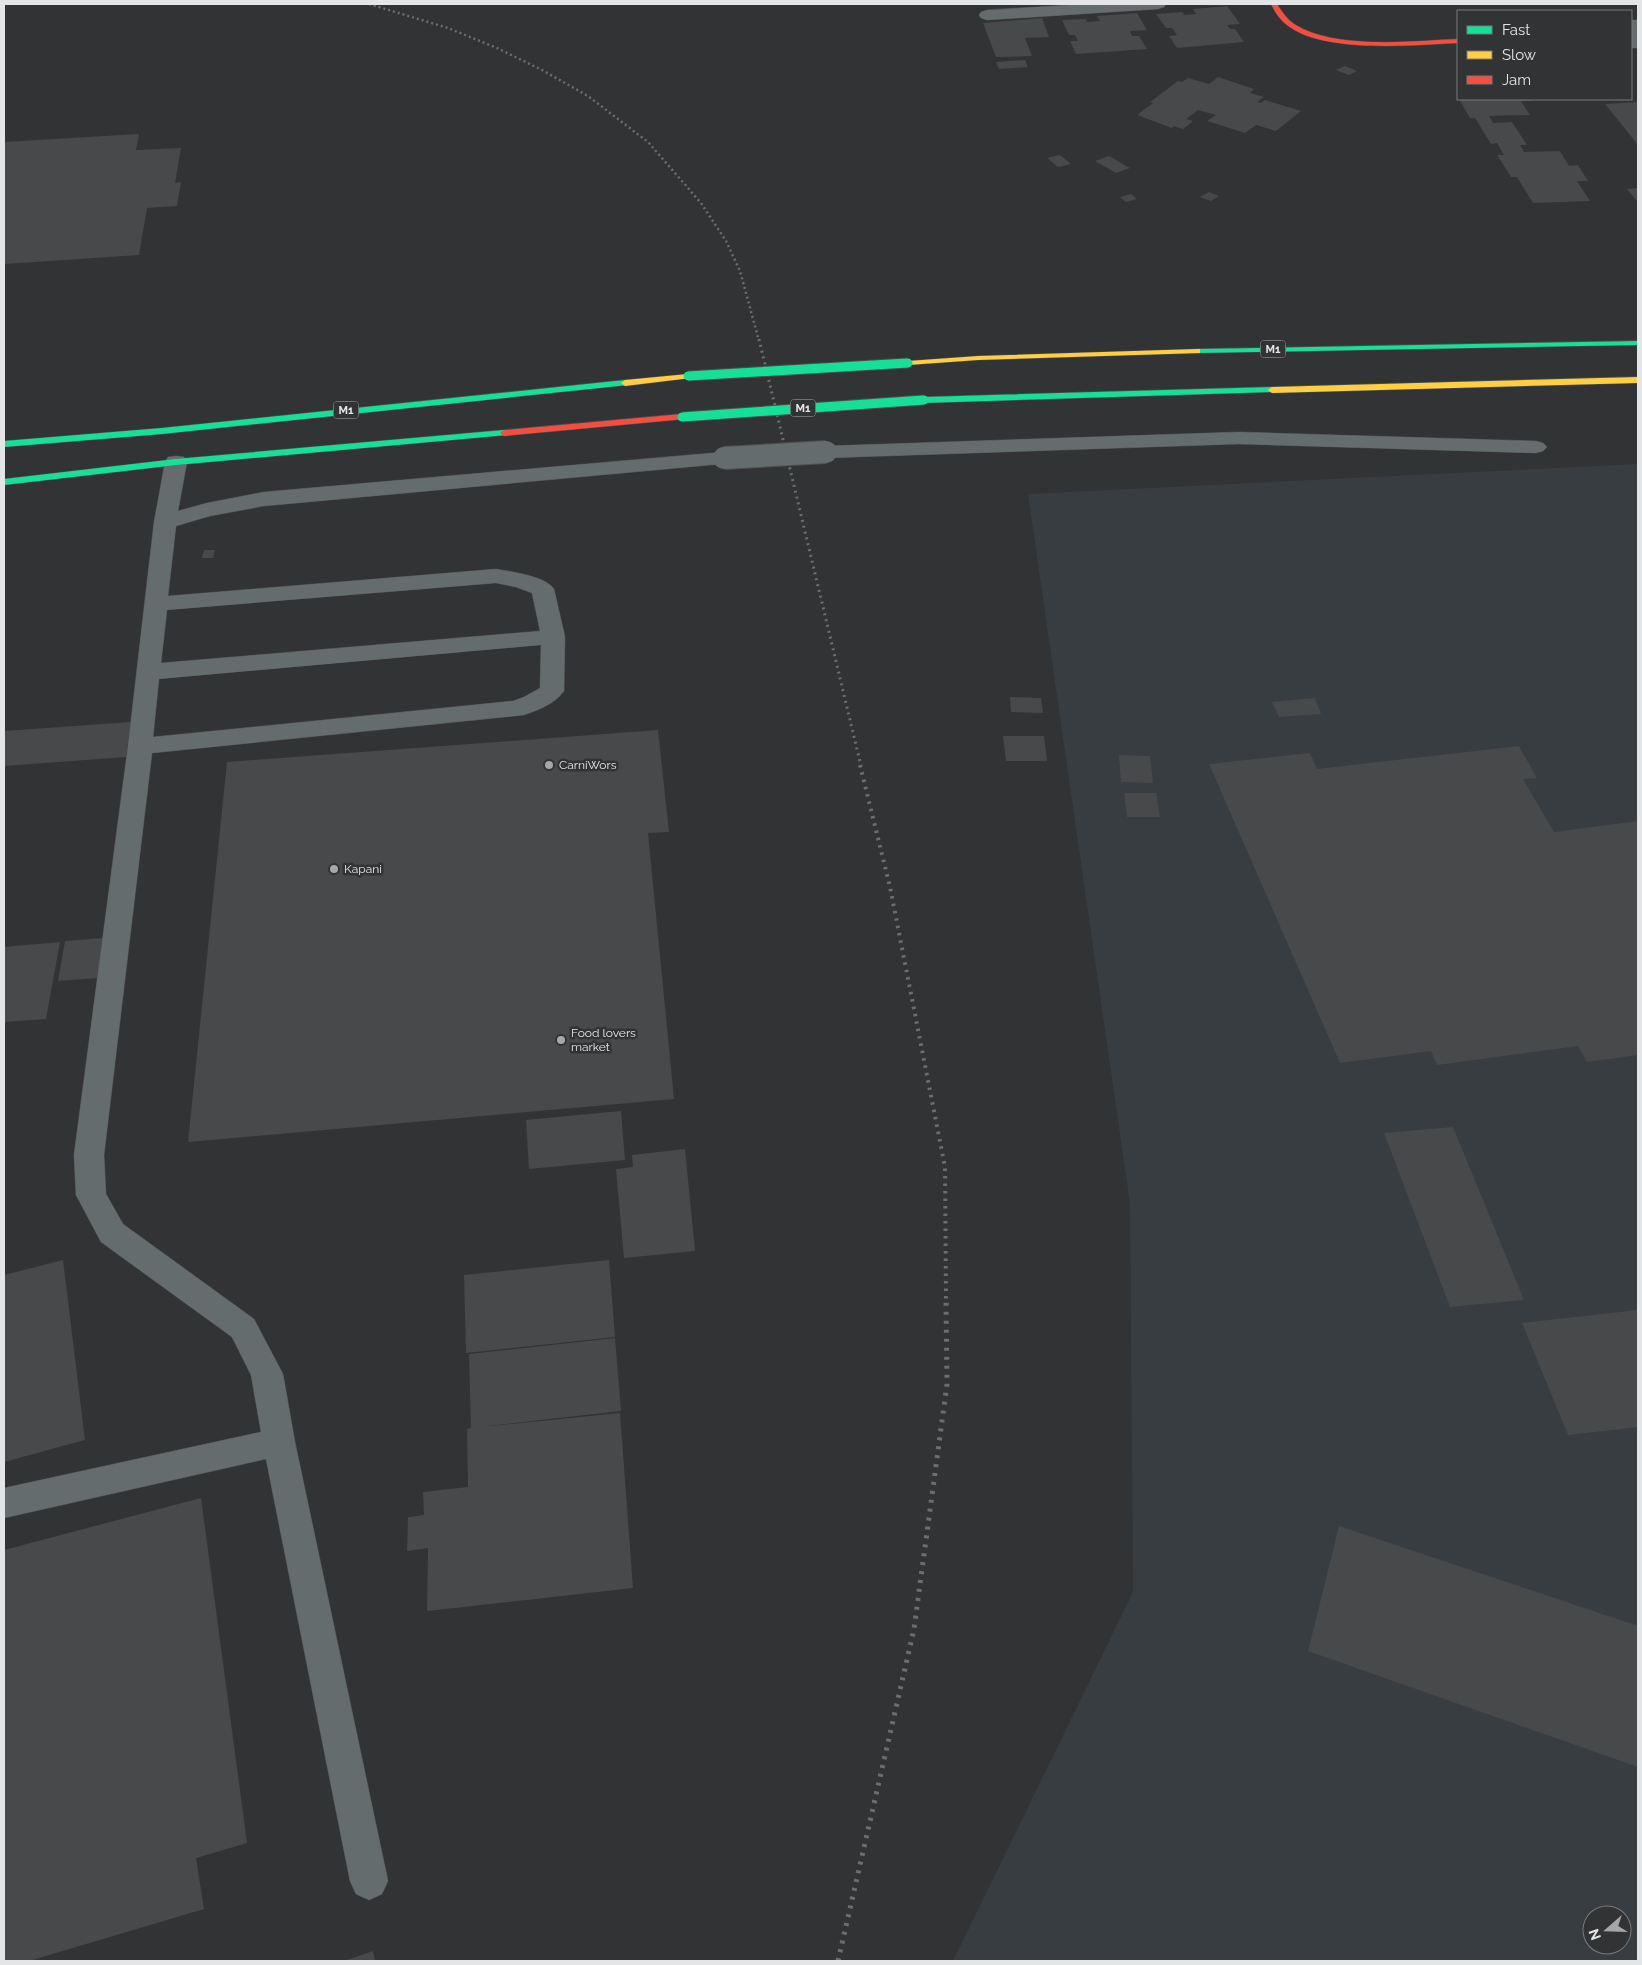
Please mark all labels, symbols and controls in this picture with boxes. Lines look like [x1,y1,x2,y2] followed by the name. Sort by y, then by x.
[1457,10,1632,100] legend
[1502,21,1530,39] text: Fast
[1502,46,1536,64] text: Slow
[1502,71,1531,89] text: Jam
[1260,340,1286,358] road number: M1
[790,399,816,416] road number: M1
[334,402,358,418] road number: M1
[559,758,617,772] place label: CarniWors
[543,759,555,771] marker: CarniWors
[344,862,382,876] place label: Kapani
[328,863,340,875] marker: Kapani
[571,1026,636,1054] place label: Food lovers market
[555,1034,567,1046] marker: Food lovers market
[1582,1905,1632,1955] north arrow
[1585,1927,1604,1942] text: N

